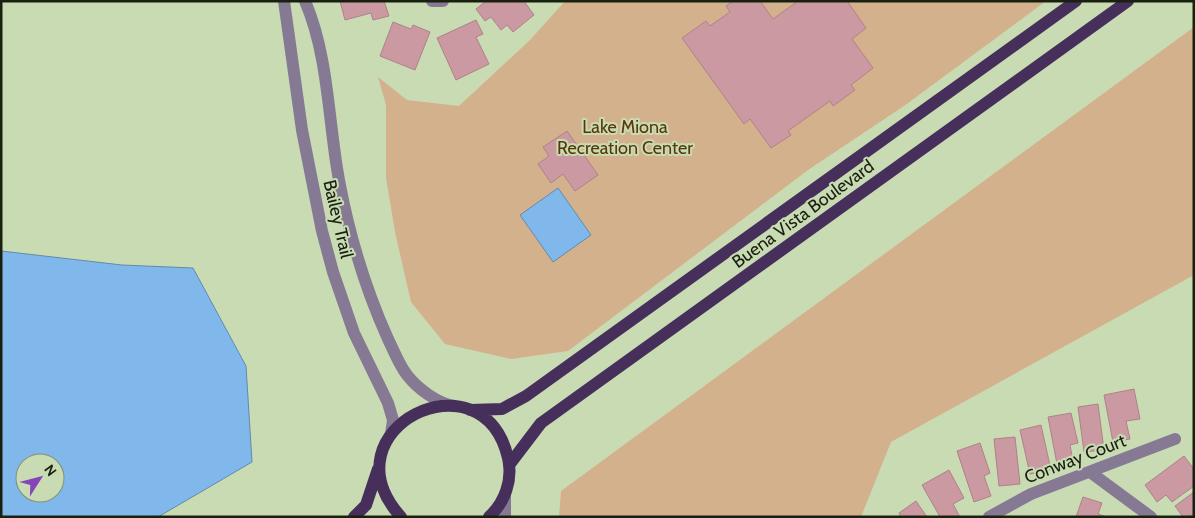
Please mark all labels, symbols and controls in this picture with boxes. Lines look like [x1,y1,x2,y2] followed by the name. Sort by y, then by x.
[557,116,693,159] park label: Lake Miona Recreation Center
[728,155,878,273] street label: Buena Vista Boulevard
[318,178,358,261] street label: Bailey Trail
[1021,430,1129,488] street label: Conway Court
[15,453,65,503] north arrow
[40,461,61,480] text: N

